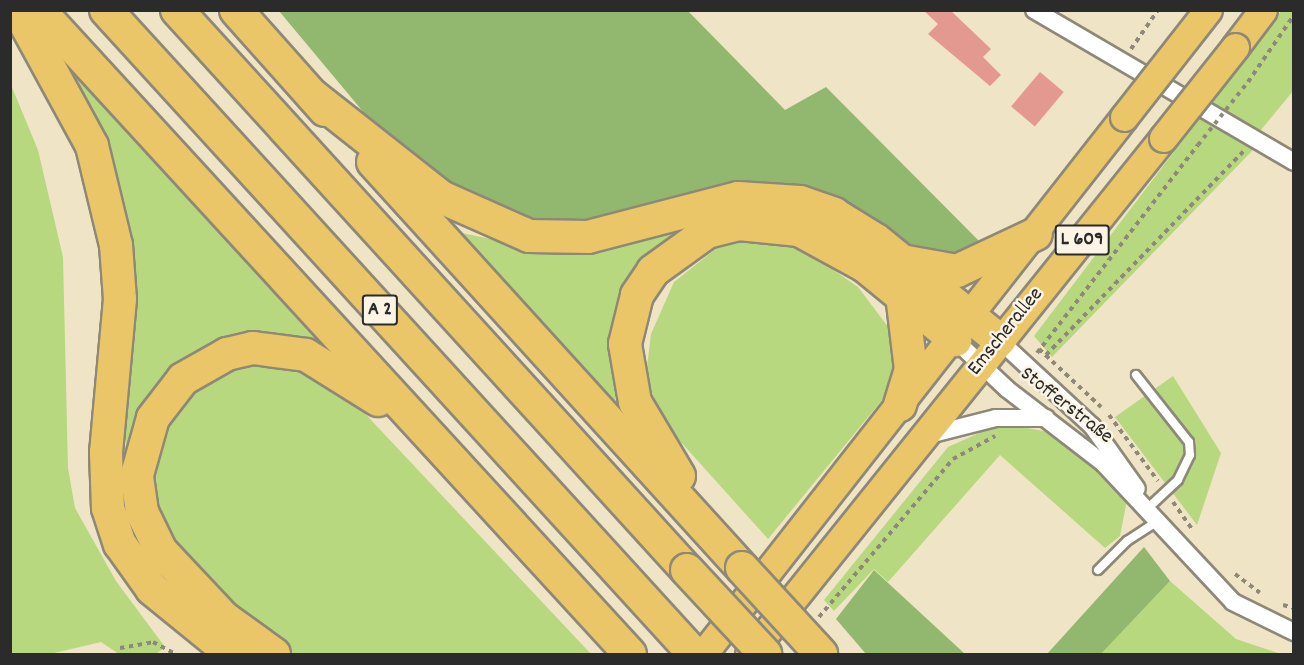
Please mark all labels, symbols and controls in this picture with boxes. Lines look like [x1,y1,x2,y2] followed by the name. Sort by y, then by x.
[1054,223,1110,257] road number: L 609
[963,283,1049,381] street label: Emscherallee
[360,293,400,327] road number: A 2
[1014,362,1118,450] street label: Stofferstraße

